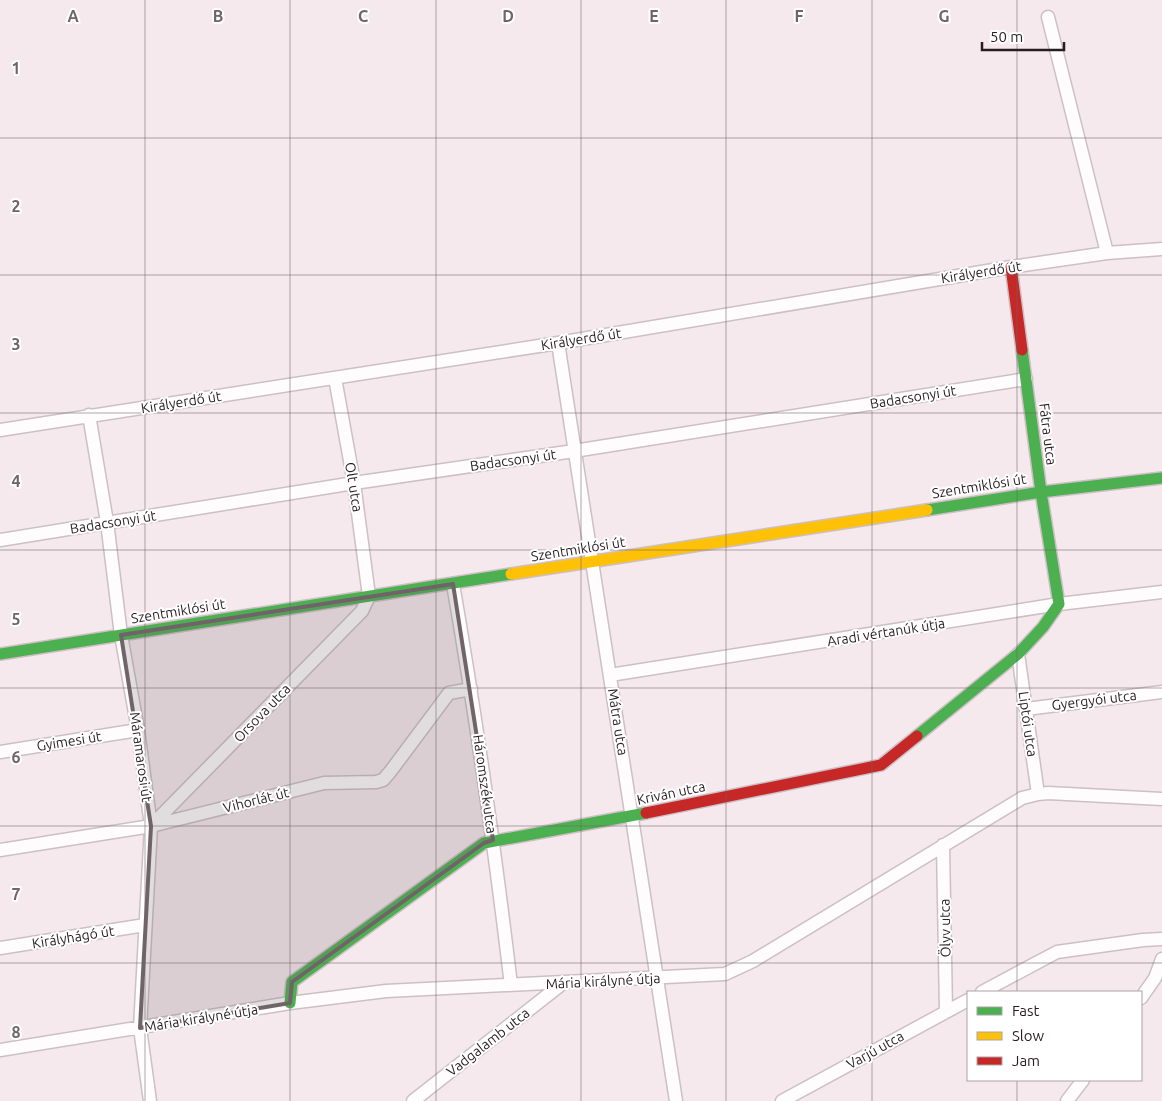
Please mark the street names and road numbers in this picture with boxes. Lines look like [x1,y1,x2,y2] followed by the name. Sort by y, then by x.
[940,258,1023,286] street label: Királyerdő út
[540,325,623,353] street label: Királyerdő út
[869,382,958,412] street label: Badacsonyi út
[140,388,223,416] street label: Királyerdő út
[1036,402,1060,466] street label: Fátra utca
[469,446,558,474] street label: Badacsonyi út
[342,461,366,513] street label: Olt utca
[931,471,1028,501] street label: Szentmiklósi út
[69,507,158,537] street label: Badacsonyi út
[530,534,627,564] street label: Szentmiklósi út
[130,596,227,626] street label: Szentmiklósi út
[826,615,946,649] street label: Aradi vértanúk útja
[230,681,294,745] street label: Orsova utca
[605,687,631,757] street label: Mátra utca
[1051,687,1137,713] street label: Gyergyói utca
[1015,690,1041,758] street label: Liptói utca
[127,711,155,804] street label: Máramarosi út
[35,728,103,754] street label: Gyimesi út
[470,733,500,835] street label: Háromszék utca
[635,778,707,808] street label: Kriván utca
[221,784,291,816] street label: Vihorlát út
[935,899,954,957] street label: Ölyv utca
[31,923,116,951] street label: Királyhágó út
[545,970,661,992] street label: Mária királyné útja
[143,1001,259,1035] street label: Mária királyné útja
[443,1005,533,1079] street label: Vadgalamb utca
[844,1028,906,1072] street label: Varjú utca

